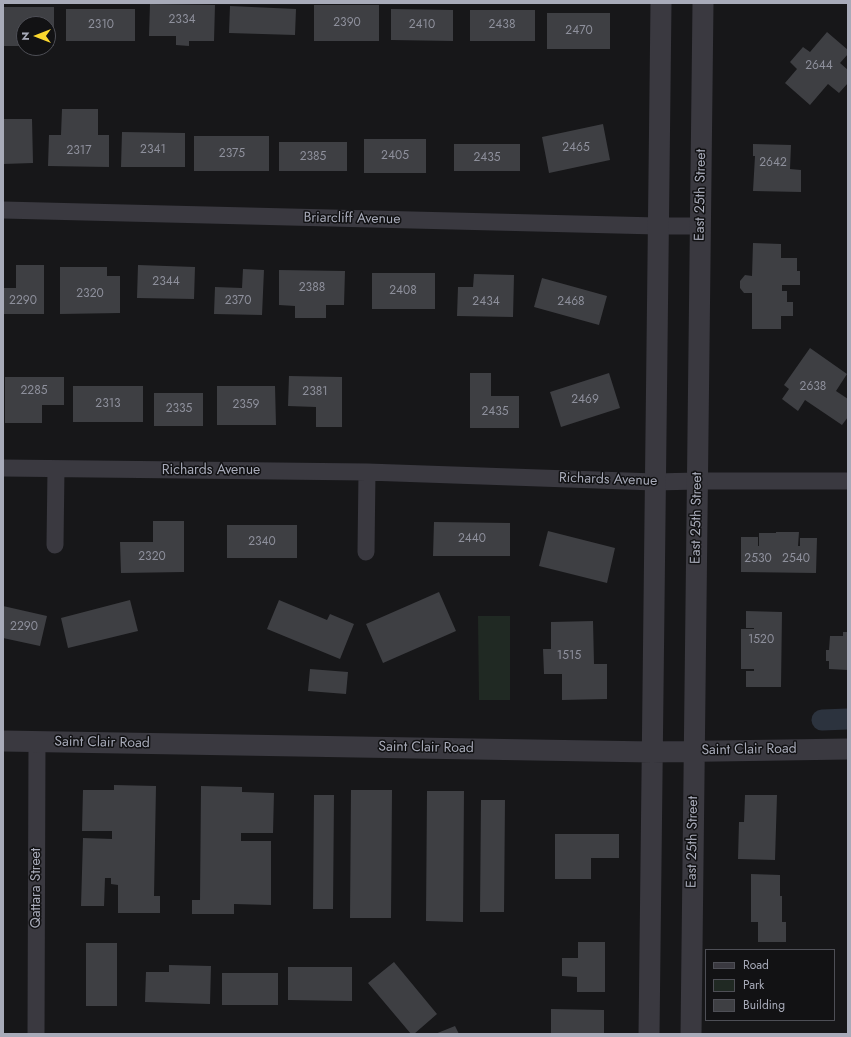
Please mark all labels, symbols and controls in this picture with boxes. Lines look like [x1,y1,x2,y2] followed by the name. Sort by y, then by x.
[169,13,195,27] house number: 2334
[16,16,56,56] north arrow
[333,16,361,30] house number: 2390
[88,18,114,32] house number: 2310
[409,18,435,32] house number: 2410
[489,18,515,32] house number: 2438
[565,24,593,38] house number: 2470
[17,32,33,40] text: N
[805,59,833,73] house number: 2644
[562,141,590,155] house number: 2465
[140,143,166,157] house number: 2341
[66,144,92,158] house number: 2317
[219,147,245,161] house number: 2375
[381,149,409,163] house number: 2405
[692,149,710,241] street label: East 25th Street
[300,150,326,164] house number: 2385
[473,151,501,165] house number: 2435
[759,156,787,170] house number: 2642
[303,210,401,228] street label: Briarcliff Avenue
[152,275,180,289] house number: 2344
[299,281,325,295] house number: 2388
[389,284,417,298] house number: 2408
[76,287,104,301] house number: 2320
[9,294,37,308] house number: 2290
[225,294,251,308] house number: 2370
[472,295,500,309] house number: 2434
[557,295,585,309] house number: 2468
[800,380,826,394] house number: 2638
[21,384,47,398] house number: 2285
[302,385,328,399] house number: 2381
[571,393,599,407] house number: 2469
[95,397,121,411] house number: 2313
[232,398,260,412] house number: 2359
[166,402,192,416] house number: 2335
[481,405,509,419] house number: 2435
[162,463,260,479] street label: Richards Avenue
[558,470,658,490] street label: Richards Avenue
[688,472,706,564] street label: East 25th Street
[458,532,486,546] house number: 2440
[248,535,276,549] house number: 2340
[138,550,166,564] house number: 2320
[744,552,772,566] house number: 2530
[782,552,810,566] house number: 2540
[10,620,38,634] house number: 2290
[748,633,774,647] house number: 1520
[557,649,581,663] house number: 1515
[54,734,150,752] street label: Saint Clair Road
[378,739,474,757] street label: Saint Clair Road
[701,741,797,759] street label: Saint Clair Road
[684,796,702,888] street label: East 25th Street
[29,848,45,928] street label: Qattara Street
[705,949,835,1021] legend
[743,956,769,974] text: Road
[743,976,764,994] text: Park
[743,996,785,1014] text: Building

